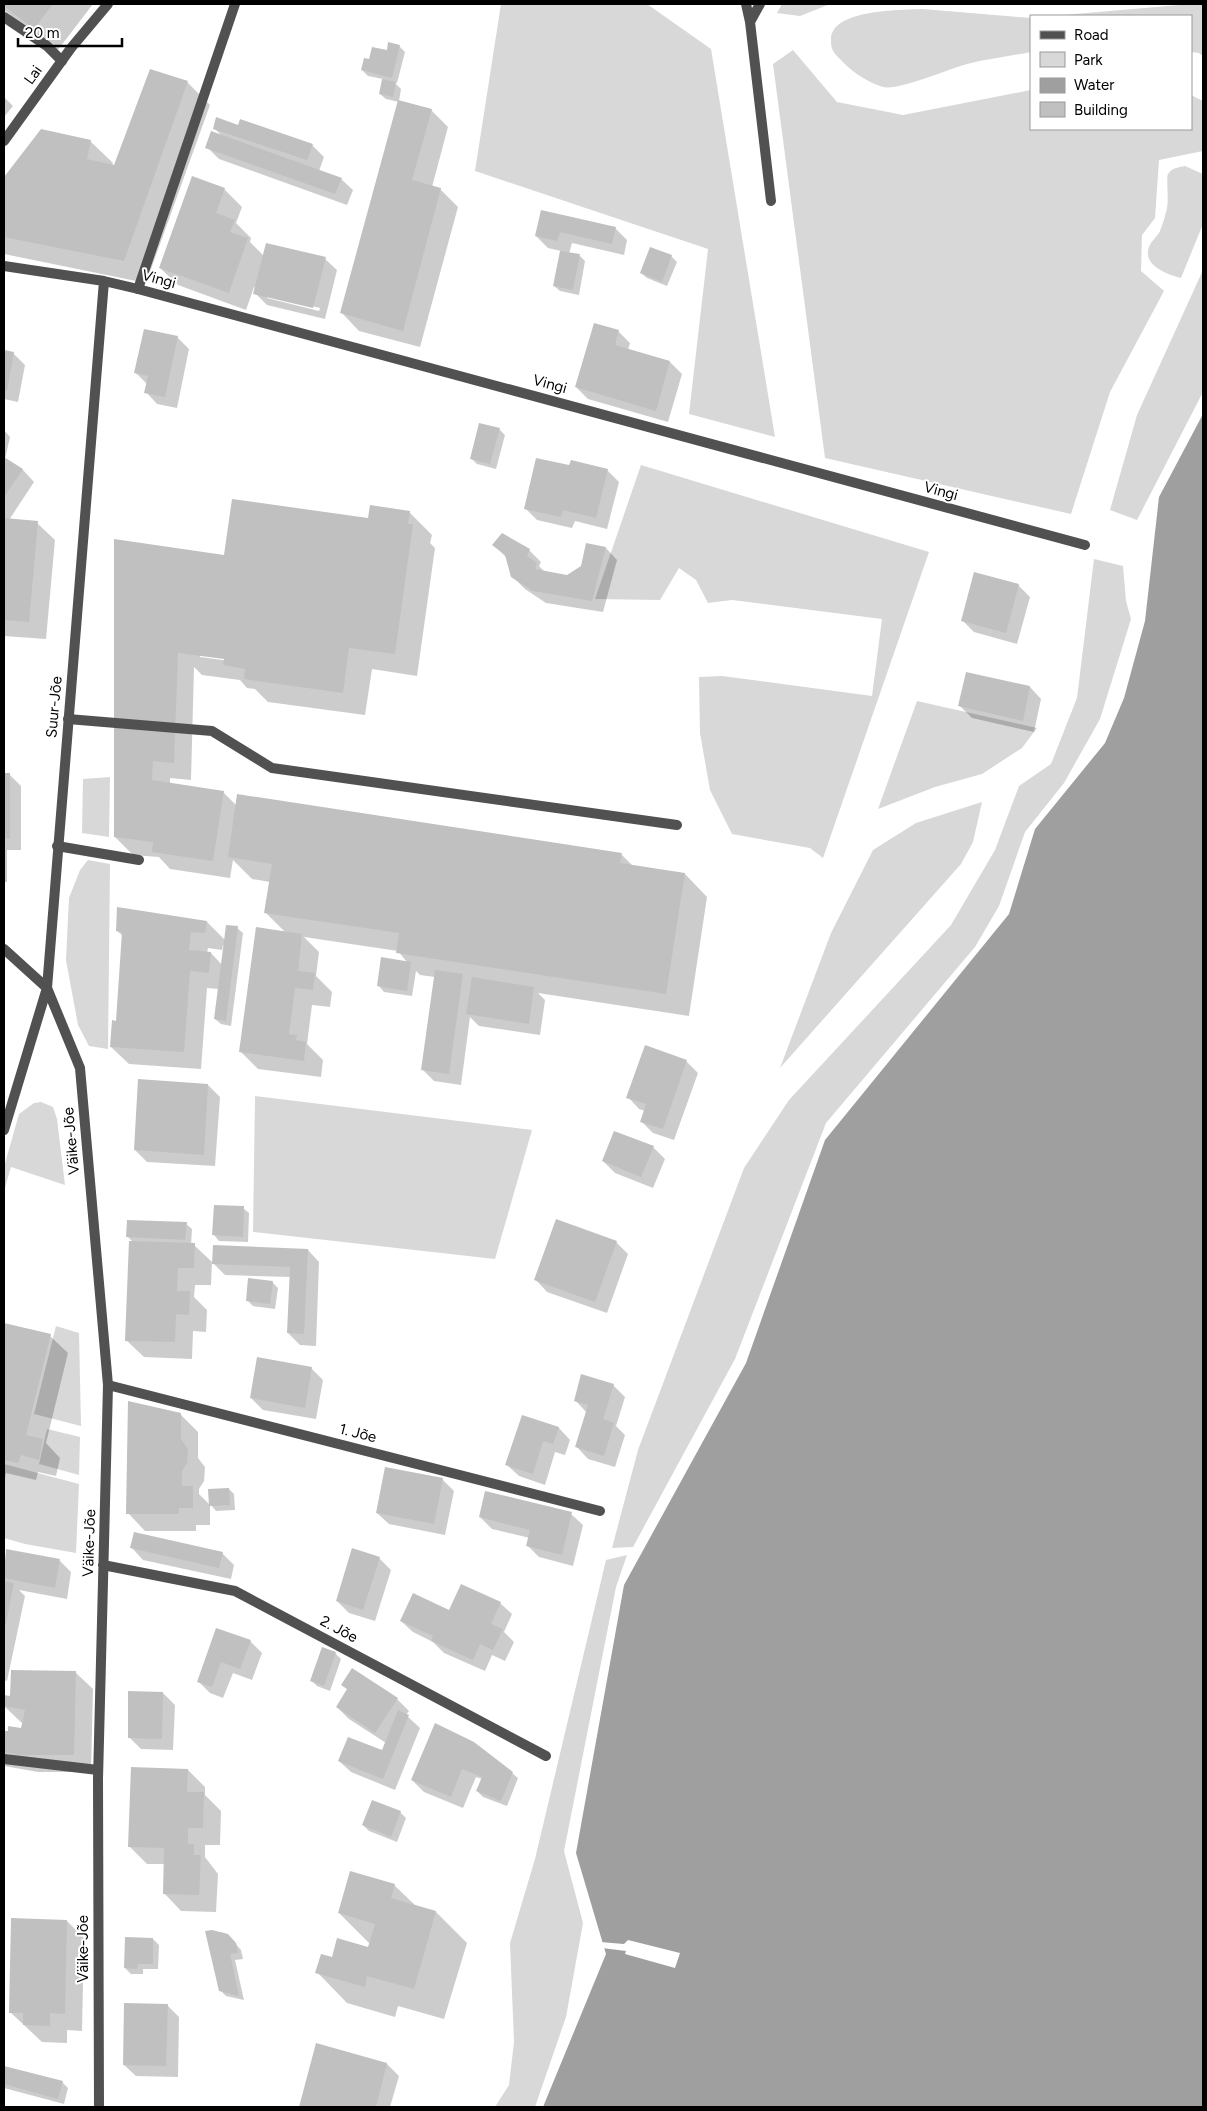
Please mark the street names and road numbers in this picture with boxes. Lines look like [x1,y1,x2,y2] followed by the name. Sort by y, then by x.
[20,62,46,88] street label: Lai
[140,266,178,292] street label: Vingi
[531,371,569,397] street label: Vingi
[922,478,960,504] street label: Vingi
[42,675,66,739] street label: Suur-Jõe
[59,1107,83,1175] street label: Väike-Jõe
[338,1420,378,1446] street label: 1. Jõe
[79,1509,99,1577] street label: Väike-Jõe
[317,1612,361,1646] street label: 2. Jõe
[74,1915,92,1983] street label: Väike-Jõe

